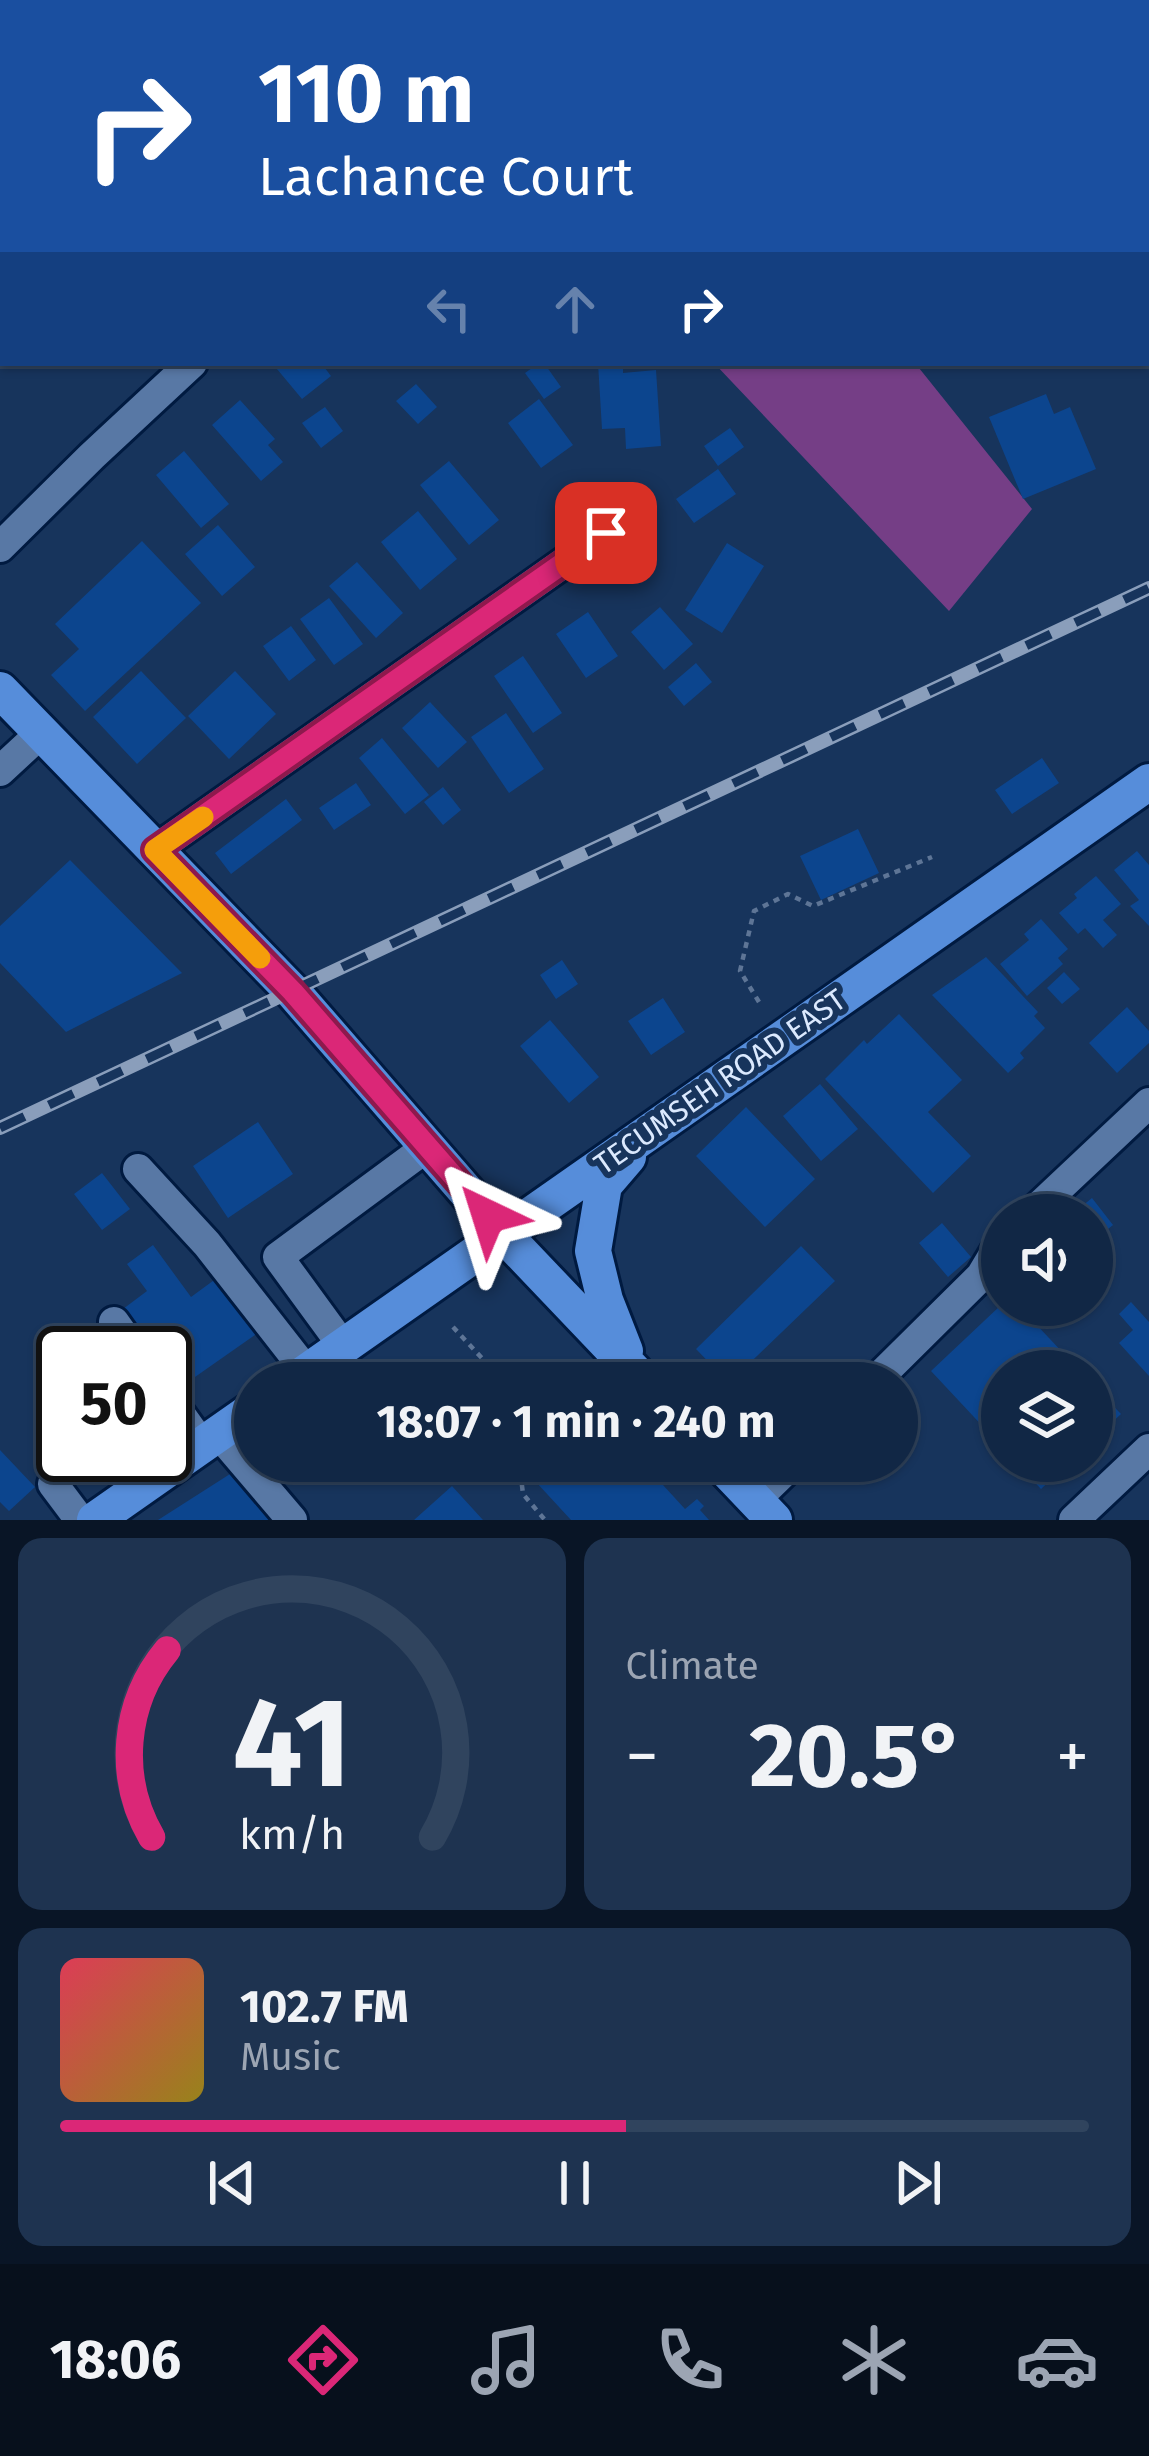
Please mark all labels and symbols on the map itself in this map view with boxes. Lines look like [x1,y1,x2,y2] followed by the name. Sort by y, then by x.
[555,482,657,584] pin
[587,981,853,1182] street label: TECUMSEH ROAD EAST
[425,1153,551,1279] position arrow
[36,1326,192,1482] speed limit sign: 50

